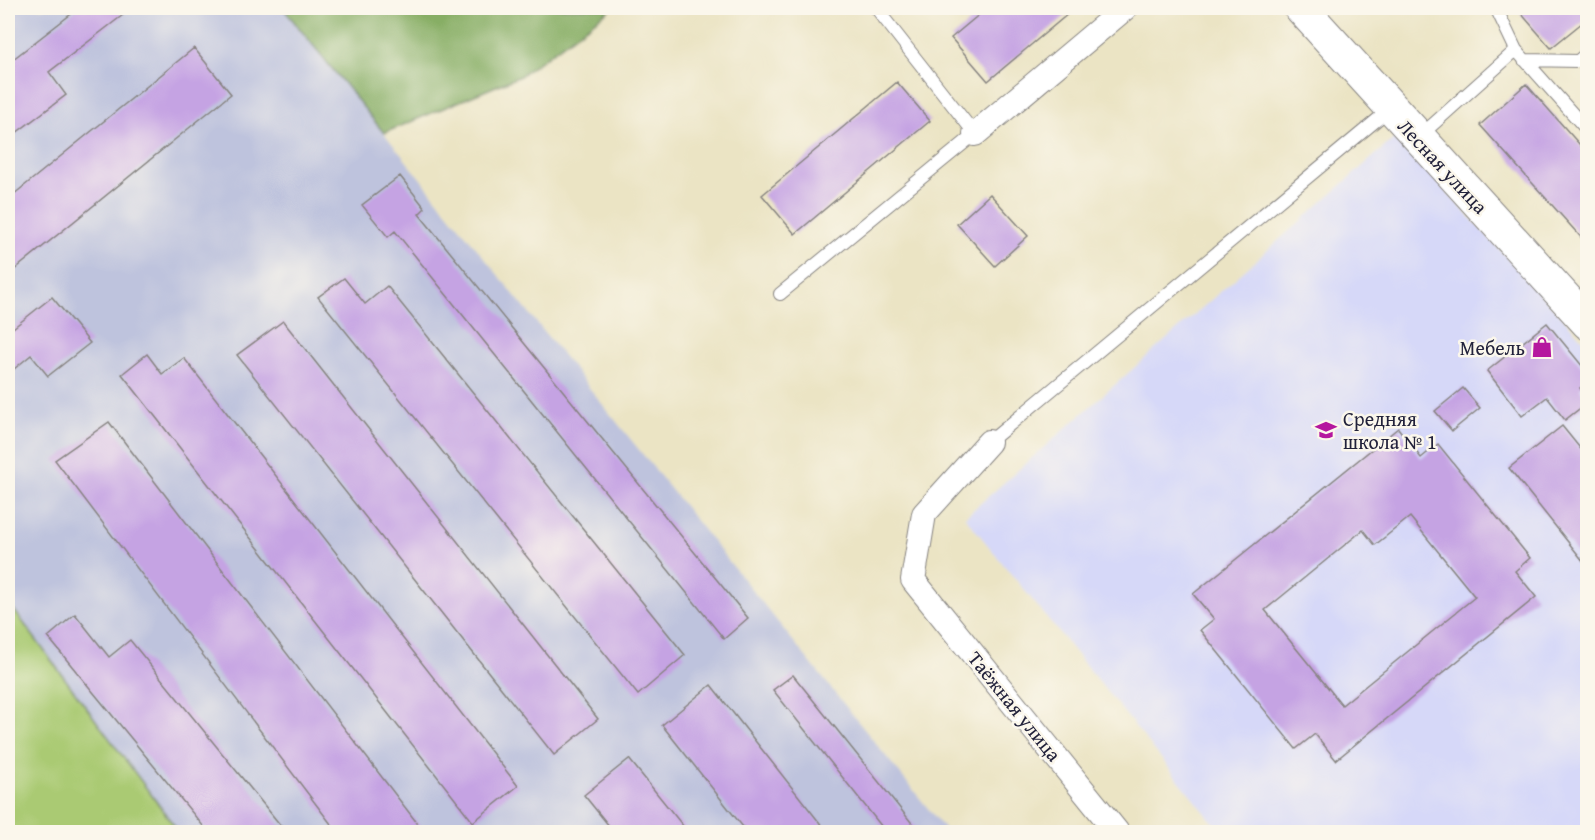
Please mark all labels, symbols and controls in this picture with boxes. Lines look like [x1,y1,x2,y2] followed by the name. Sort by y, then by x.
[1391,112,1495,220] street label: Лесная улица
[1460,333,1525,362] place label: Мебель
[1530,335,1554,359] shop icon: Мебель
[1343,404,1437,456] place label: Средняя школа № 1
[1314,418,1338,442] school or university icon: Средняя школа № 1
[961,645,1069,768] street label: Таёжная улица

